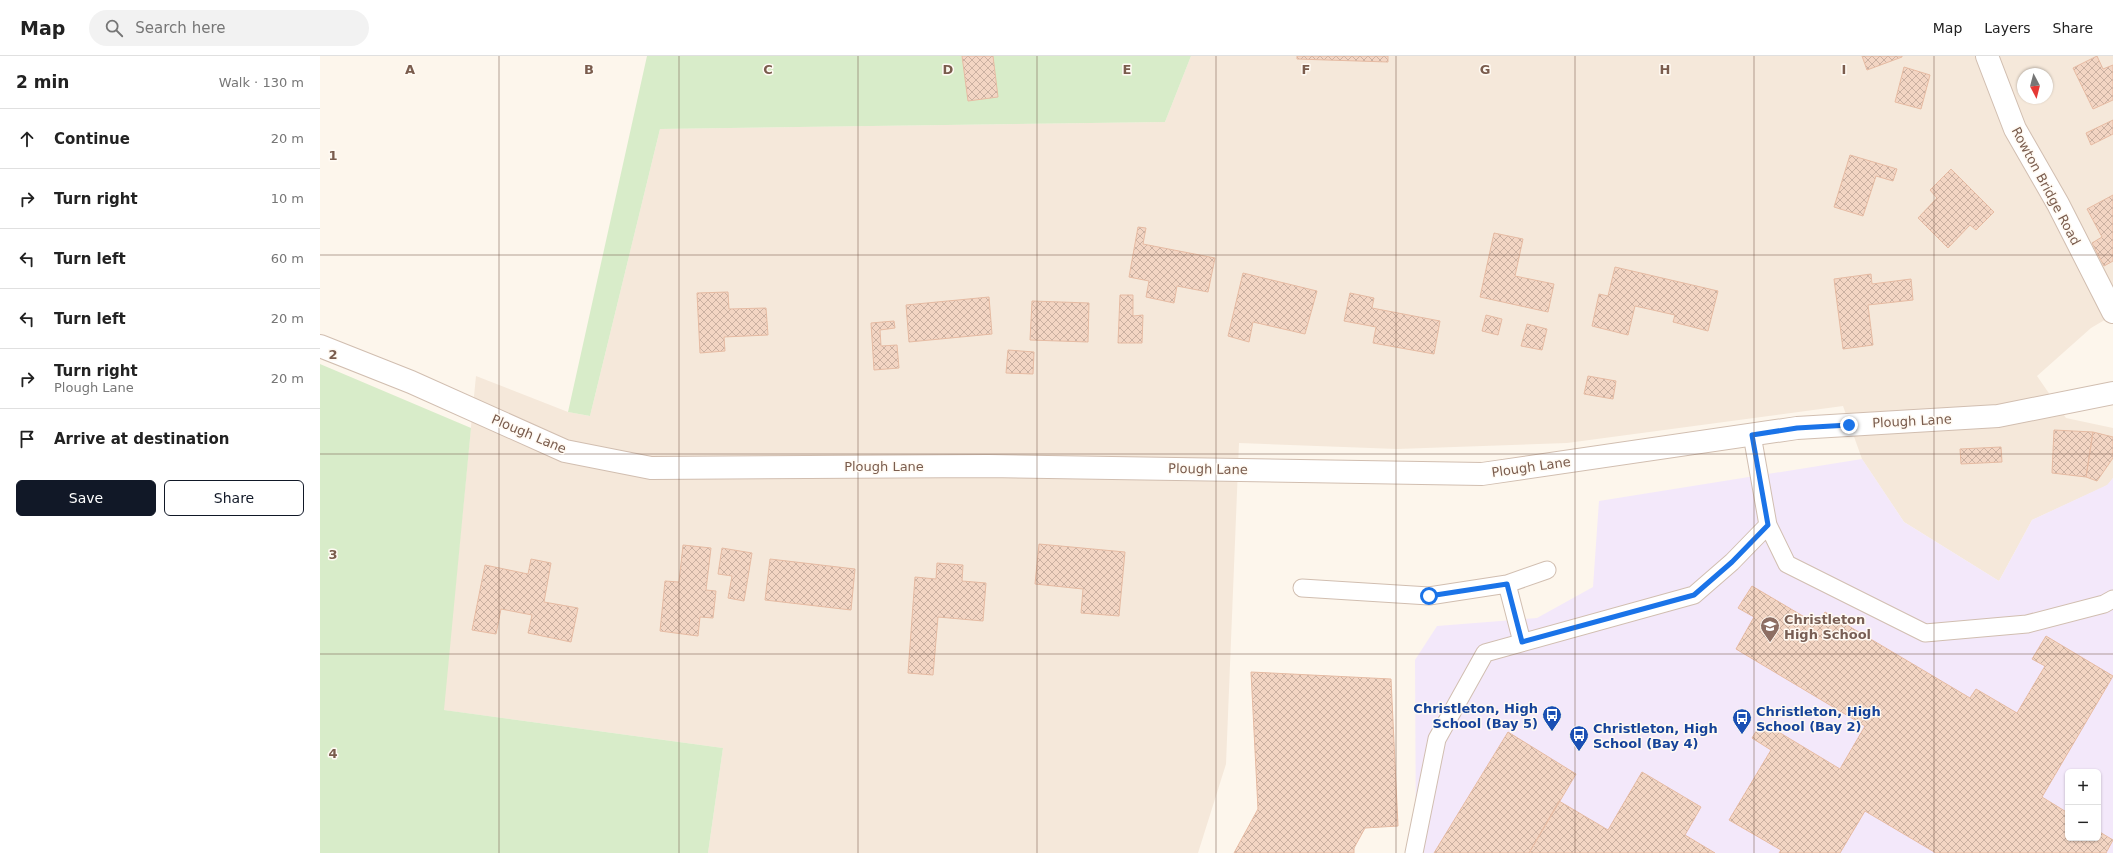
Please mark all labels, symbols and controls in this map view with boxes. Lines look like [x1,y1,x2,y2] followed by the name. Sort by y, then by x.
[89,10,369,46] search box
[20,17,65,39] text: Map
[103,17,125,39] icon: search
[135,19,225,37] text: Search here
[1933,20,1962,36] text: Map
[1984,20,2031,36] text: Layers
[2053,20,2093,36] text: Share
[405,62,415,77] text: A
[584,62,594,77] text: B
[763,62,773,77] text: C
[943,62,954,77] text: D
[1123,62,1131,77] text: E
[1302,62,1310,77] text: F
[1480,62,1490,77] text: G
[1660,62,1670,77] text: H
[1842,62,1846,77] text: I
[2017,68,2053,104] north arrow
[16,72,69,92] text: 2 min
[219,75,304,90] text: Walk · 130 m
[2008,124,2084,248] street label: Rowton Bridge Road
[16,128,38,150] icon: ahead
[54,130,130,148] text: Continue
[271,131,304,146] text: 20 m
[328,148,338,163] text: 1
[16,188,38,210] icon: right
[54,190,138,208] text: Turn right
[271,191,304,206] text: 10 m
[16,248,38,270] icon: left
[54,250,126,268] text: Turn left
[271,251,304,266] text: 60 m
[16,308,38,330] icon: left
[54,310,126,328] text: Turn left
[271,311,304,326] text: 20 m
[328,347,338,362] text: 2
[54,362,138,380] text: Turn right
[16,368,38,390] icon: right
[271,371,304,386] text: 20 m
[54,380,134,395] text: Plough Lane
[1872,411,1952,431] street label: Plough Lane
[489,412,569,456] street label: Plough Lane
[1840,416,1858,434] route end
[16,428,38,450] icon: arrive
[54,430,229,448] text: Arrive at destination
[1490,454,1572,480] street label: Plough Lane
[844,459,924,474] street label: Plough Lane
[1168,461,1248,477] street label: Plough Lane
[16,480,156,516] button: Save
[164,480,304,516] button: Share
[328,547,338,562] text: 3
[1420,587,1438,605] route start
[1784,612,1871,642] place label: Christleton High School
[1759,615,1781,643] school or university icon: Christleton High School
[1413,701,1538,731] place label: Christleton, High School (Bay 5)
[1541,704,1563,732] bus stop icon: Christleton, High School (Bay 5)
[1756,704,1881,734] place label: Christleton, High School (Bay 2)
[1731,707,1753,735] bus stop icon: Christleton, High School (Bay 2)
[1593,721,1718,751] place label: Christleton, High School (Bay 4)
[1568,724,1590,752] bus stop icon: Christleton, High School (Bay 4)
[328,746,338,761] text: 4
[2065,769,2101,841] map controls
[2065,769,2101,805] button: +
[2065,805,2101,841] button: −

